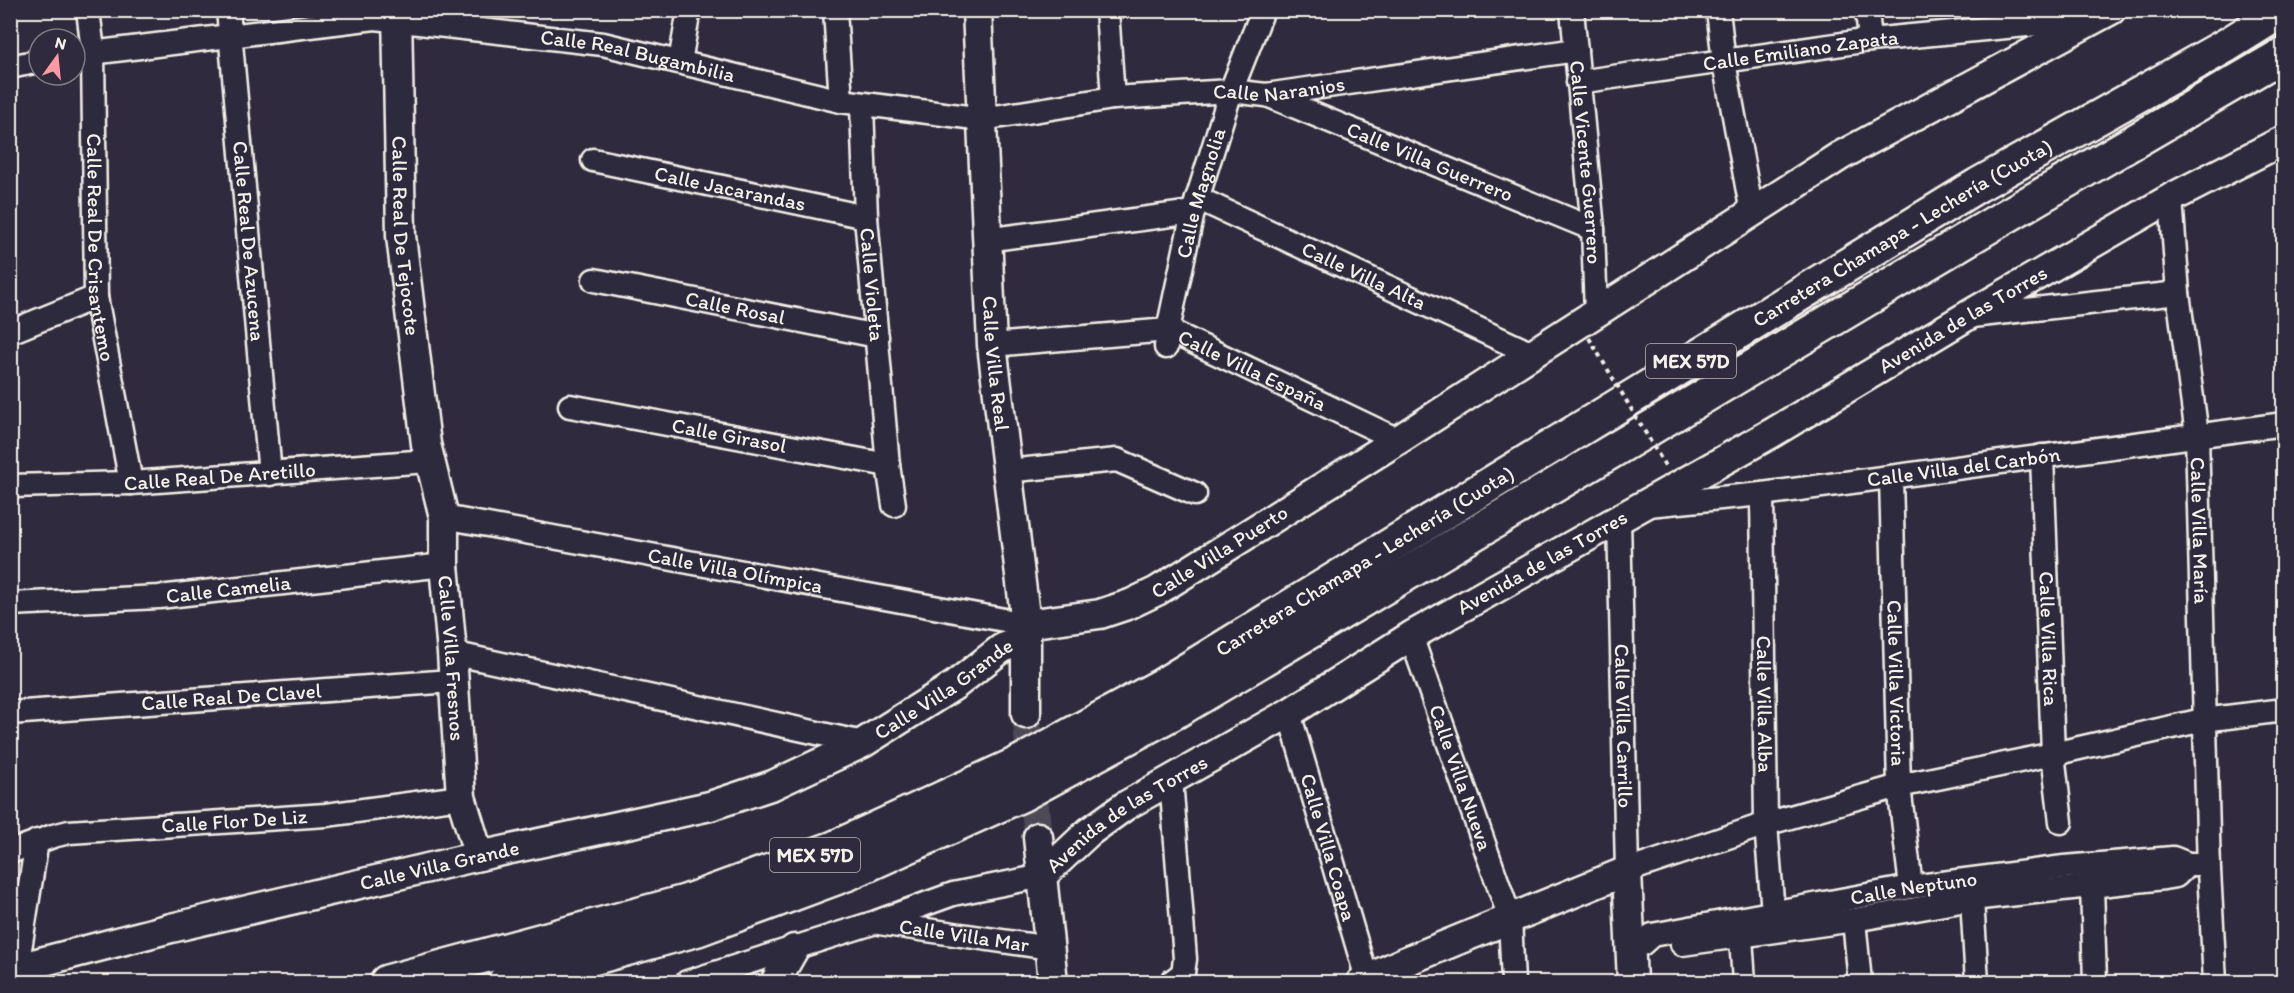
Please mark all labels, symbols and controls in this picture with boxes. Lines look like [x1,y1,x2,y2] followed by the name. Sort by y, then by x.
[539,24,738,87] street label: Calle Real Bugambilia
[1701,24,1900,76] street label: Calle Emiliano Zapata
[27,27,87,87] north arrow
[53,32,68,54] text: N
[1565,59,1607,265] street label: Calle Vicente Guerrero
[1212,71,1346,107] street label: Calle Naranjos
[1343,116,1517,207] street label: Calle Villa Guerrero
[1171,125,1231,260] street label: Calle Magnolia
[82,133,121,363] street label: Calle Real De Crisantemo
[1748,133,2056,332] street label: Carretera Chamapa - Lechería (Cuota)
[387,135,426,337] street label: Calle Real De Tejocote
[228,140,271,342] street label: Calle Real De Azucena
[652,160,808,216] street label: Calle Jacarandas
[855,227,890,343] street label: Calle Violeta
[1298,236,1430,315] street label: Calle Villa Alta
[1874,259,2051,378] street label: Avenida de las Torres
[683,285,787,330] street label: Calle Rosal
[978,295,1015,433] street label: Calle Villa Real
[1174,324,1331,416] street label: Calle Villa España
[1646,344,1736,378] road number: MEX 57D
[670,412,789,458] street label: Calle Girasol
[1865,441,2062,492] street label: Calle Villa del Carbón
[124,456,316,495] street label: Calle Real De Aretillo
[2186,456,2215,605] street label: Calle Villa María
[1211,460,1518,662] street label: Carretera Chamapa - Lechería (Cuota)
[1146,499,1292,604] street label: Calle Villa Puerto
[1452,504,1631,620] street label: Avenida de las Torres
[646,542,825,598] street label: Calle Villa Olímpica
[165,569,292,608] street label: Calle Camelia
[2034,571,2064,707] street label: Calle Villa Rica
[433,574,470,742] street label: Calle Villa Fresnos
[1882,599,1911,766] street label: Calle Villa Victoria
[869,632,1017,745] street label: Calle Villa Grande
[1752,635,1778,773] street label: Calle Villa Alba
[1610,643,1639,808] street label: Calle Villa Carrillo
[140,677,322,715] street label: Calle Real De Clavel
[1424,701,1498,854] street label: Calle Villa Nueva
[1041,749,1212,878] street label: Avenida de las Torres
[1295,770,1362,924] street label: Calle Villa Coapa
[161,803,308,838] street label: Calle Flor De Liz
[357,835,521,895] street label: Calle Villa Grande
[770,838,860,872] road number: MEX 57D
[1848,866,1978,910] street label: Calle Neptuno
[898,913,1031,957] street label: Calle Villa Mar

